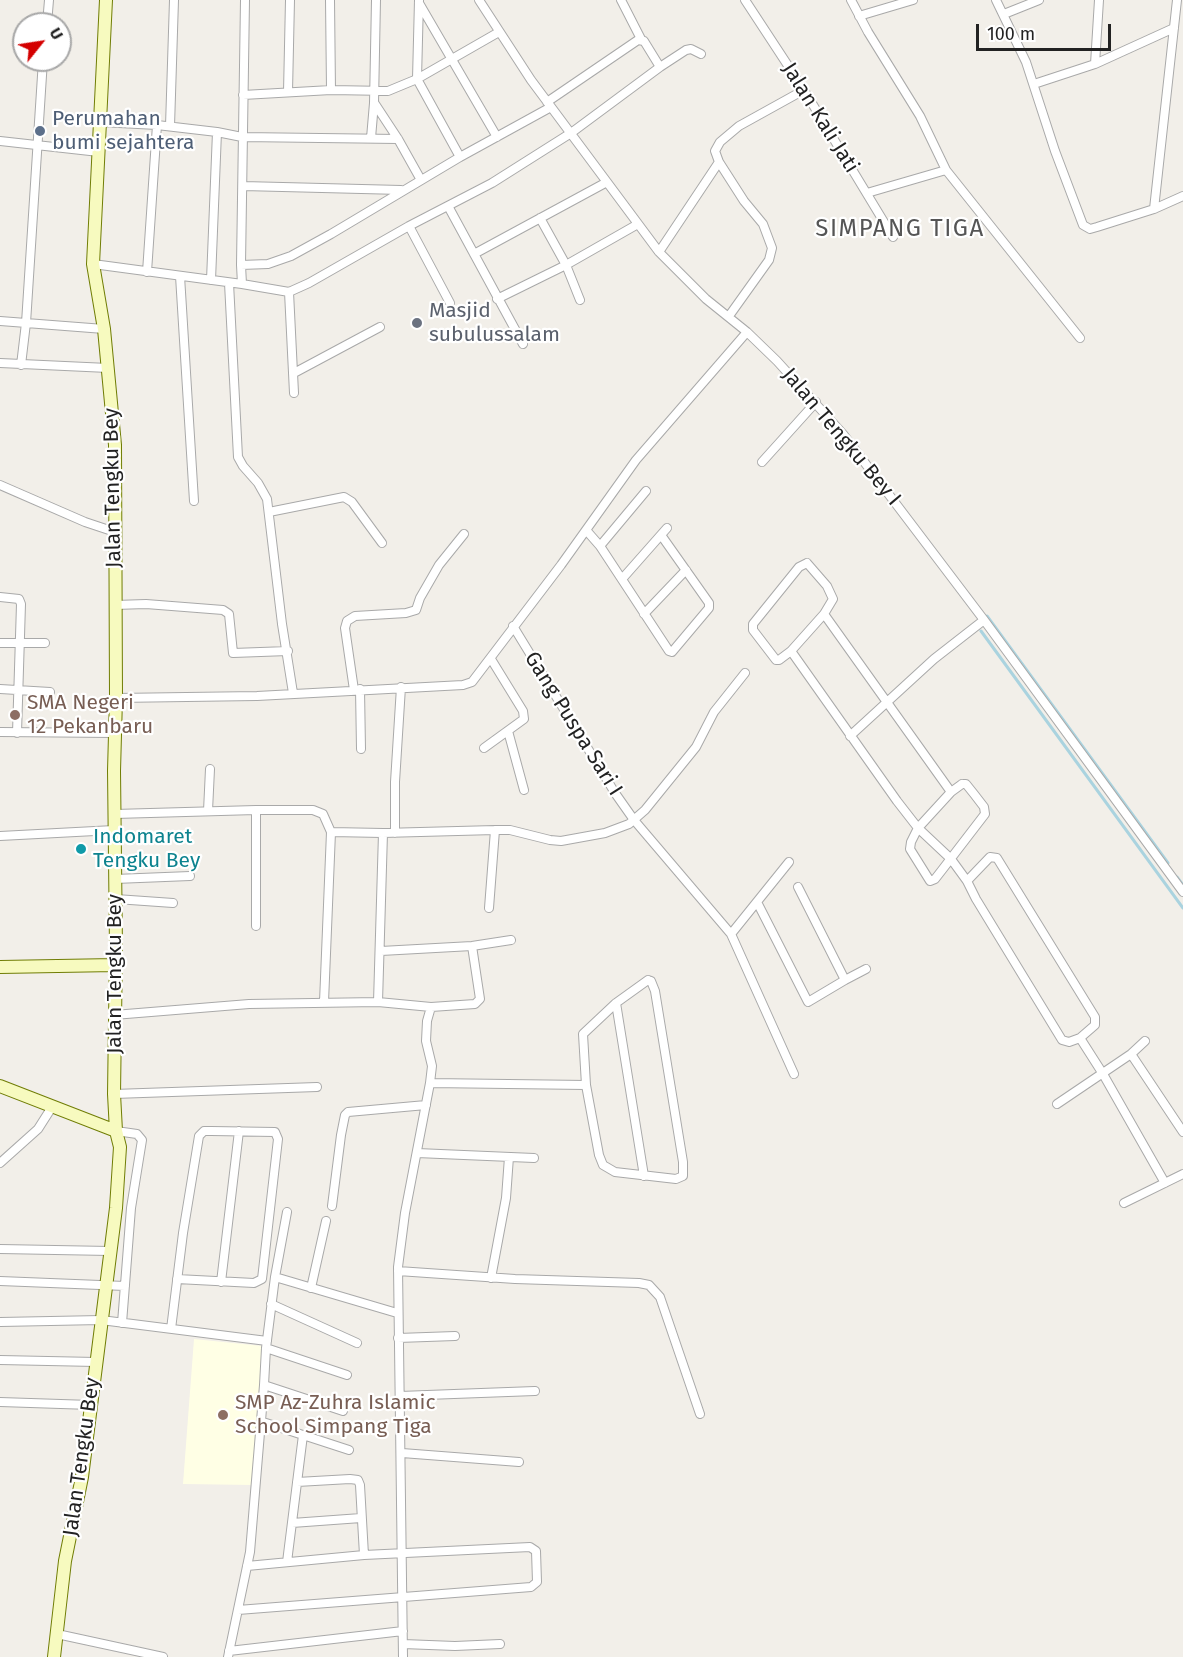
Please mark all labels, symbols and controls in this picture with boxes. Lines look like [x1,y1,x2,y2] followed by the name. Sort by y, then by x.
[12,12,72,72] north arrow
[979,12,1114,50] scale bar
[987,23,1035,45] text: 100 m
[45,24,67,43] text: U
[776,58,864,178] street label: Jalan Kali Jati
[52,106,195,156] place label: Perumahan bumi sejahtera
[33,124,47,138] marker: Perumahan bumi sejahtera
[815,215,985,243] district label: SIMPANG TIGA
[429,298,560,348] place label: Masjid subulussalam
[410,316,424,330] marker: Masjid subulussalam
[776,363,906,511] street label: Jalan Tengku Bey I
[99,408,127,568] street label: Jalan Tengku Bey
[519,647,627,801] street label: Gang Puspa Sari I
[27,690,153,740] place label: SMA Negeri 12 Pekanbaru
[8,708,22,722] marker: SMA Negeri 12 Pekanbaru
[93,824,200,874] place label: Indomaret Tengku Bey
[74,842,88,856] marker: Indomaret Tengku Bey
[102,894,128,1054] street label: Jalan Tengku Bey
[58,1376,106,1538] street label: Jalan Tengku Bey
[235,1390,436,1440] place label: SMP Az-Zuhra Islamic School Simpang Tiga
[216,1408,230,1422] marker: SMP Az-Zuhra Islamic School Simpang Tiga

